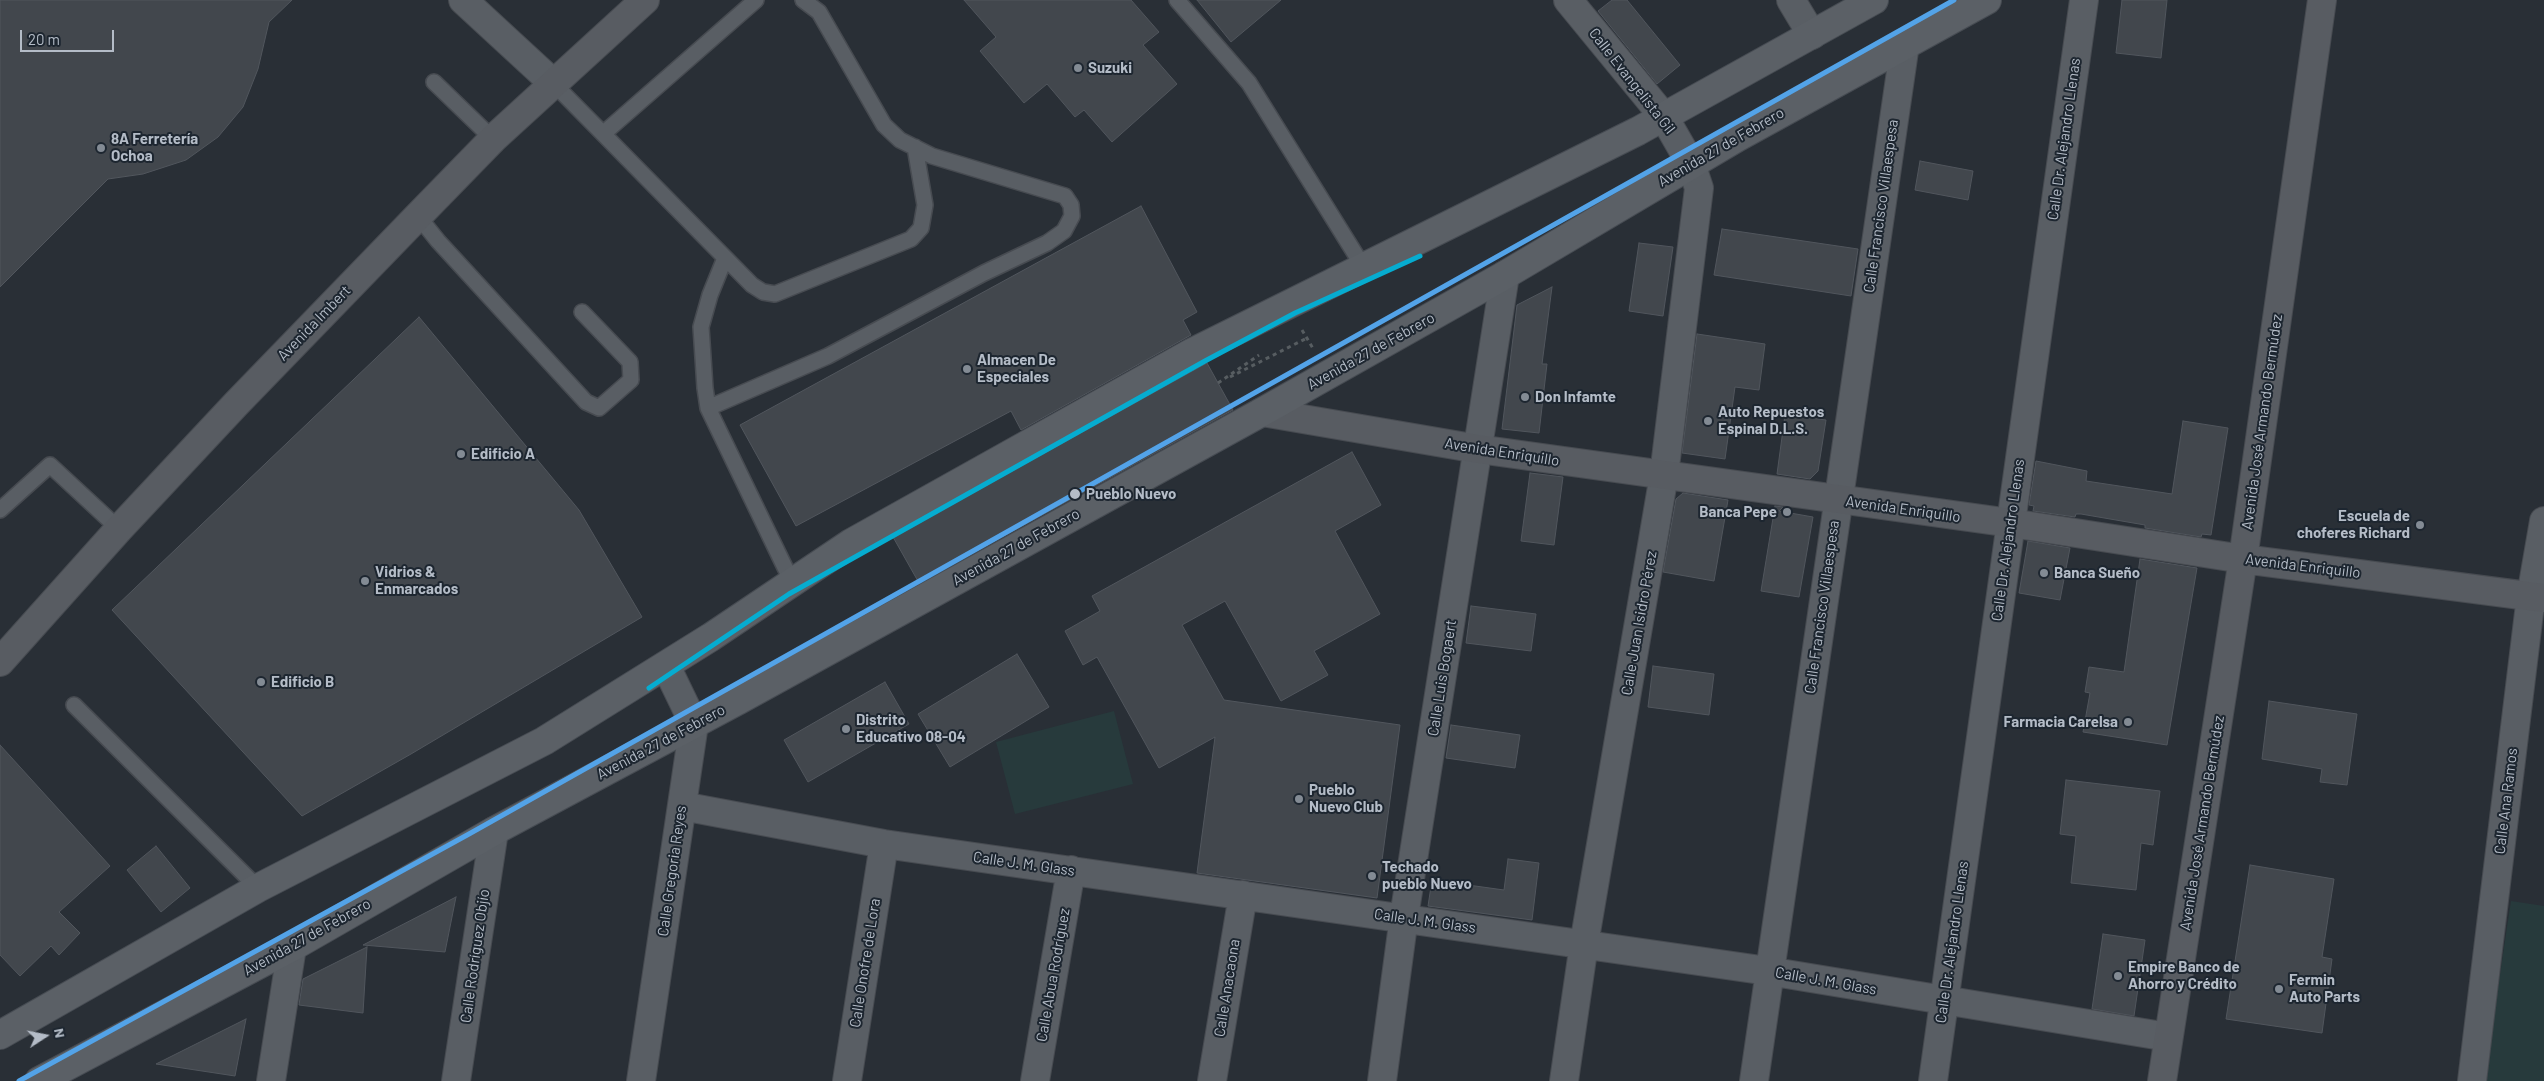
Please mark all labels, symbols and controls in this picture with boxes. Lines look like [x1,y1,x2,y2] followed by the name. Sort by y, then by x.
[22,20,116,52] scale bar
[1585,24,1679,138] street label: Calle Evangelista Gil
[28,30,60,48] text: 20 m
[2044,57,2084,221] street label: Calle Dr. Alejandro Llenas
[1088,59,1132,77] place label: Suzuki
[1072,62,1084,74] marker: Suzuki
[1655,104,1787,190] street label: Avenida 27 de Febrero
[1860,118,1902,294] street label: Calle Francisco Villaespesa
[111,130,198,165] place label: 8A Ferretería Ochoa
[95,142,107,154] marker: 8A Ferretería Ochoa
[274,282,354,364] street label: Avenida Imbert
[1304,309,1438,393] street label: Avenida 27 de Febrero
[2238,313,2286,531] street label: Avenida José Armando Bermúdez
[977,351,1056,386] place label: Almacen De Especiales
[961,363,973,375] marker: Almacen De Especiales
[1535,388,1616,406] place label: Don Infamte
[1519,391,1531,403] marker: Don Infamte
[1718,403,1824,438] place label: Auto Repuestos Espinal D.L.S.
[1702,415,1714,427] marker: Auto Repuestos Espinal D.L.S.
[1443,434,1561,470] street label: Avenida Enriquillo
[471,445,535,463] place label: Edificio A
[455,448,467,460] marker: Edificio A
[1988,458,2028,622] street label: Calle Dr. Alejandro Llenas
[1086,485,1176,503] place label: Pueblo Nuevo
[1068,487,1082,501] marker: Pueblo Nuevo
[1844,492,1962,526] street label: Avenida Enriquillo
[1699,503,1777,521] place label: Banca Pepe
[949,505,1083,589] street label: Avenida 27 de Febrero
[1781,506,1793,518] marker: Banca Pepe
[2297,507,2410,542] place label: Escuela de choferes Richard
[1801,519,1843,695] street label: Calle Francisco Villaespesa
[2414,519,2426,531] marker: Escuela de choferes Richard
[1617,549,1661,697] street label: Calle Juan Isidro Pérez
[2244,550,2362,582] street label: Avenida Enriquillo
[375,563,458,598] place label: Vidrios & Enmarcados
[2054,564,2140,582] place label: Banca Sueño
[2038,567,2050,579] marker: Banca Sueño
[359,575,371,587] marker: Vidrios & Enmarcados
[1424,619,1460,737] street label: Calle Luis Bogaert
[271,673,334,691] place label: Edificio B
[255,676,267,688] marker: Edificio B
[594,701,728,783] street label: Avenida 27 de Febrero
[856,711,966,746] place label: Distrito Educativo 08-04
[2004,713,2118,731] place label: Farmacia Carelsa
[2176,714,2228,932] street label: Avenida José Armando Bermúdez
[2122,716,2134,728] marker: Farmacia Carelsa
[840,723,852,735] marker: Distrito Educativo 08-04
[2491,747,2521,855] street label: Calle Ana Ramos
[1309,781,1383,816] place label: Pueblo Nuevo Club
[1293,793,1305,805] marker: Pueblo Nuevo Club
[654,804,690,938] street label: Calle Gregoria Reyes
[972,848,1076,880] street label: Calle J. M. Glass
[1382,858,1472,893] place label: Techado pueblo Nuevo
[1932,860,1972,1024] street label: Calle Dr. Alejandro Llenas
[1366,870,1378,882] marker: Techado pueblo Nuevo
[457,888,493,1024] street label: Calle Rodríguez Objío
[240,895,374,979] street label: Avenida 27 de Febrero
[846,897,884,1029] street label: Calle Onofre de Lora
[1373,905,1477,937] street label: Calle J. M. Glass
[1032,907,1074,1043] street label: Calle Abua Rodríguez
[1210,938,1244,1038] street label: Calle Anacaona
[2128,958,2240,993] place label: Empire Banco de Ahorro y Crédito
[1774,963,1878,999] street label: Calle J. M. Glass
[2112,970,2124,982] marker: Empire Banco de Ahorro y Crédito
[2289,971,2360,1006] place label: Fermin Auto Parts
[2273,983,2285,995] marker: Fermin Auto Parts
[20,1011,70,1061] north arrow
[51,1027,69,1039] text: N

